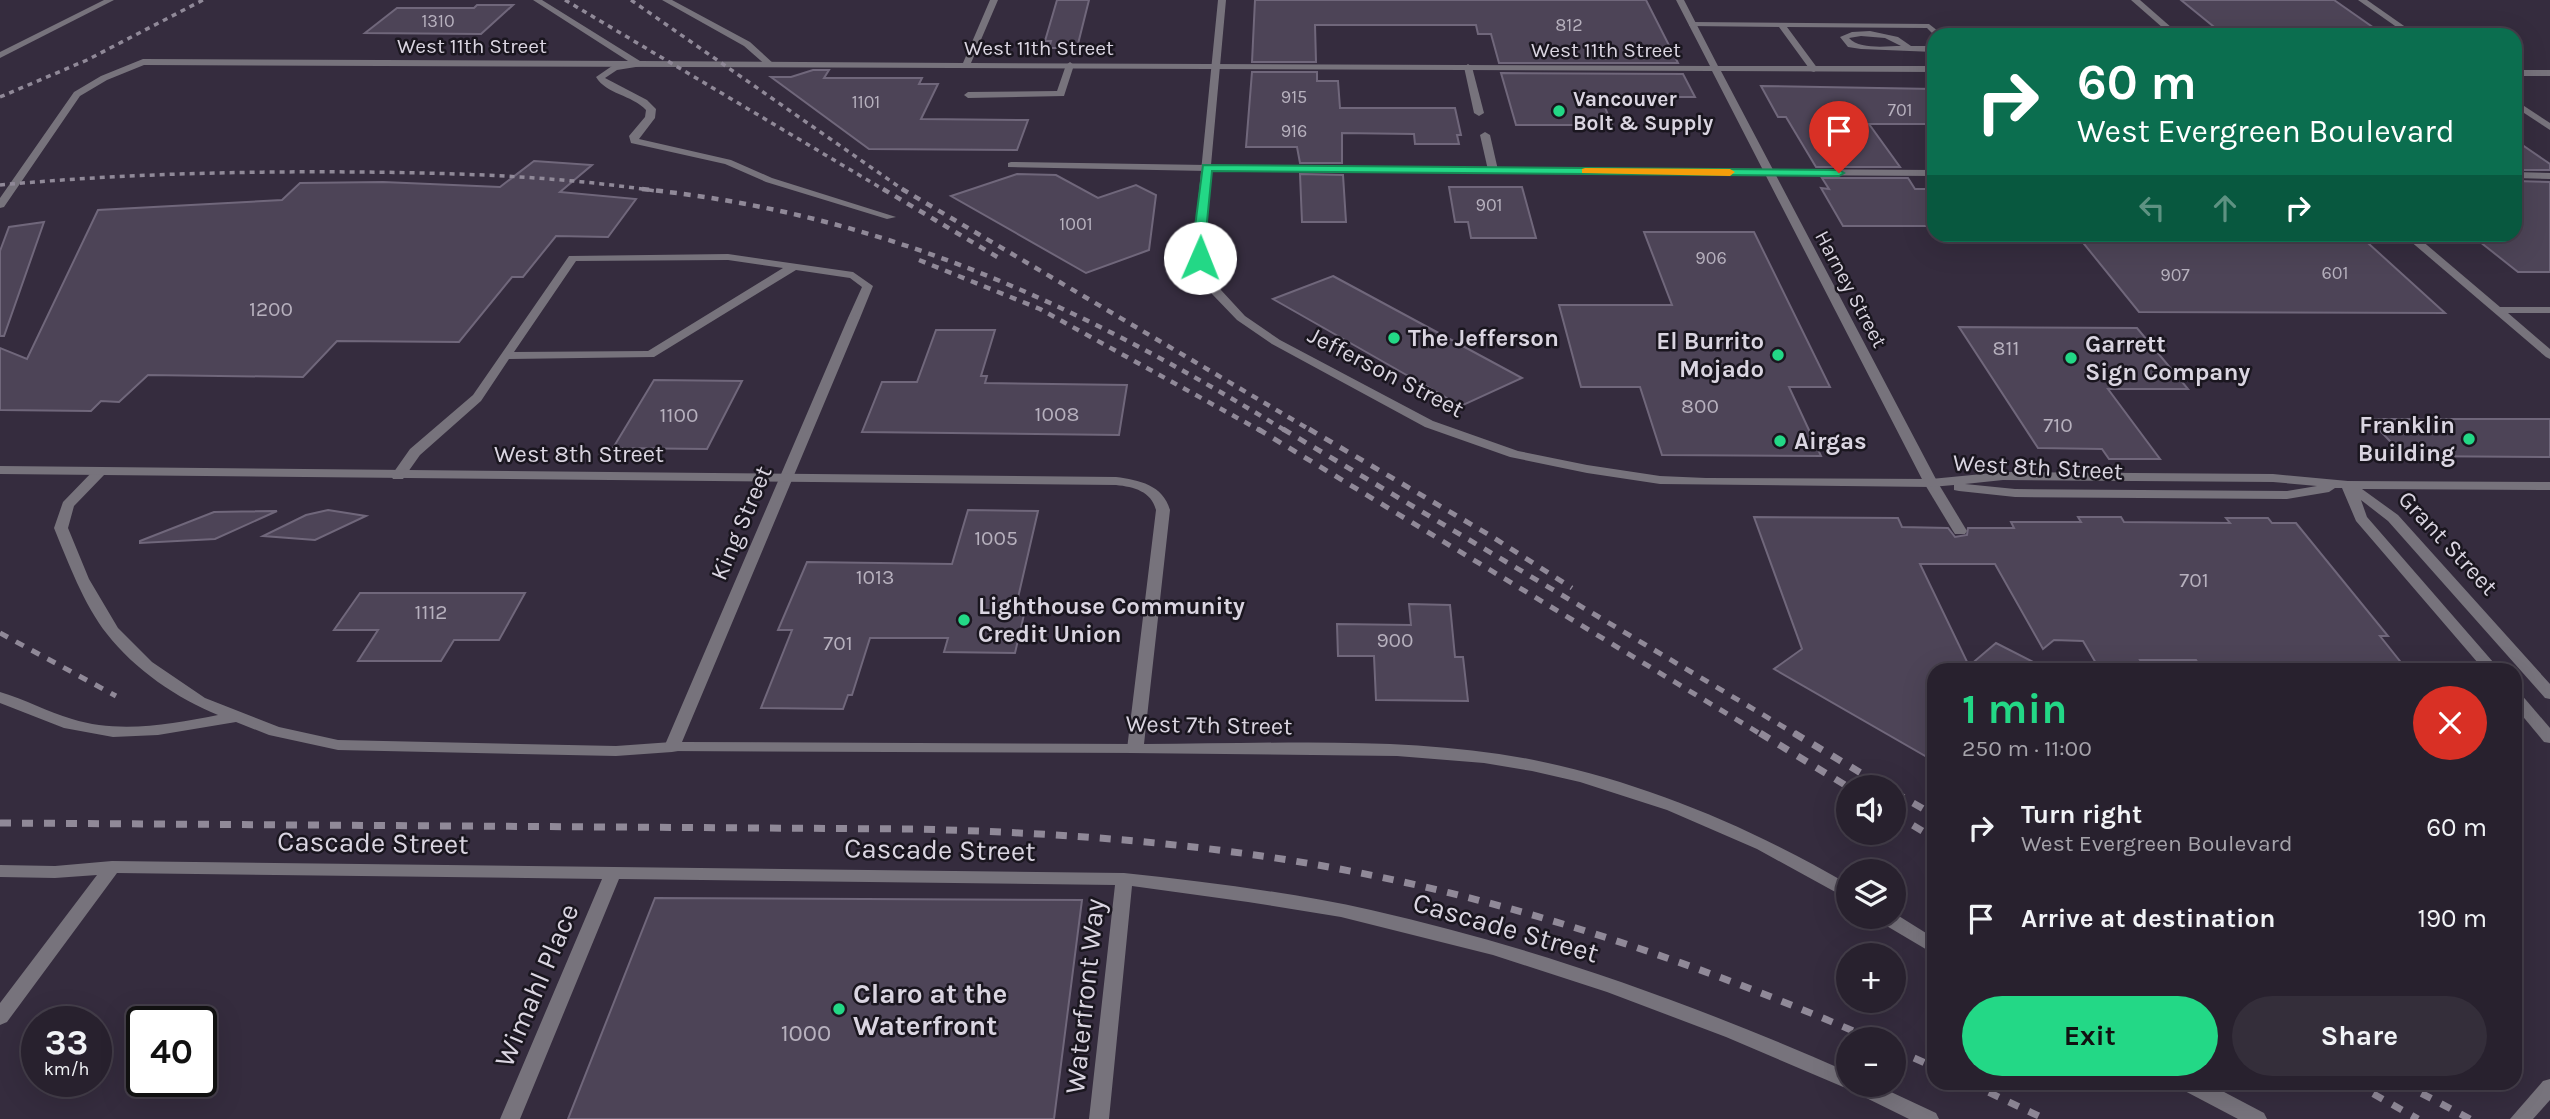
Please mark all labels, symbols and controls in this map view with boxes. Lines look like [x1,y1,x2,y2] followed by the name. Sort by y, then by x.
[421,10,455,32] house number: 1310
[1555,14,1583,36] house number: 812
[397,34,547,58] street label: West 11th Street
[964,36,1114,60] street label: West 11th Street
[1531,38,1681,62] street label: West 11th Street
[2077,54,2197,111] text: 60 m
[1962,56,2053,147] icon: right
[1281,86,1307,108] house number: 915
[1573,87,1714,135] place label: Vancouver Bolt & Supply
[852,91,880,113] house number: 1101
[1887,99,1913,121] house number: 701
[1809,101,1869,173] pin
[1551,103,1567,119] marker: Vancouver Bolt & Supply
[1820,112,1858,150] icon: arrive
[2077,113,2455,150] text: West Evergreen Boulevard
[1281,120,1307,142] house number: 916
[2133,189,2171,227] icon: left
[2206,189,2244,227] icon: ahead
[2279,189,2317,227] icon: right
[1475,194,1503,216] house number: 901
[1059,213,1093,235] house number: 1001
[1163,221,1237,295] position arrow
[1810,226,1892,352] street label: Harney Street
[1695,247,1727,269] house number: 906
[2322,262,2348,284] house number: 601
[2160,264,2190,286] house number: 907
[249,297,293,321] house number: 1200
[1303,321,1469,423] street label: Jefferson Street
[1408,324,1559,352] place label: The Jefferson
[1656,327,1764,383] place label: El Burrito Mojado
[1386,330,1402,346] marker: The Jefferson
[2085,330,2250,386] place label: Garrett Sign Company
[1993,336,2019,360] house number: 811
[1770,347,1786,363] marker: El Burrito Mojado
[2063,350,2079,366] marker: Garrett Sign Company
[1681,394,1719,418] house number: 800
[1035,402,1079,426] house number: 1008
[660,403,698,427] house number: 1100
[2358,411,2455,467] place label: Franklin Building
[2043,413,2073,437] house number: 710
[1794,427,1867,455] place label: Airgas
[2461,431,2477,447] marker: Franklin Building
[1772,433,1788,449] marker: Airgas
[494,440,664,468] street label: West 8th Street
[1952,449,2124,485] street label: West 8th Street
[704,462,778,584] street label: King Street
[2393,485,2503,601] street label: Grant Street
[974,526,1018,550] house number: 1005
[856,565,894,589] house number: 1013
[2179,568,2209,592] house number: 701
[978,592,1245,648] place label: Lighthouse Community Credit Union
[415,600,448,624] house number: 1112
[956,612,972,628] marker: Lighthouse Community Credit Union
[1376,628,1414,652] house number: 900
[823,631,853,655] house number: 701
[1962,684,2067,734] text: 1 min
[2413,686,2487,760] button: close
[1125,710,1293,740] street label: West 7th Street
[1962,735,2092,762] text: 250 m · 11:00
[1836,775,1906,1097] map controls
[1836,775,1906,845] button: sound
[2021,799,2142,830] text: Turn right
[1962,809,2000,847] icon: right
[2426,812,2487,843] text: 60 m
[277,824,469,861] street label: Cascade Street
[2021,830,2293,857] text: West Evergreen Boulevard
[844,831,1036,868] street label: Cascade Street
[1836,859,1906,929] button: layers
[1409,885,1603,970] street label: Cascade Street
[1058,897,1111,1095] street label: Waterfront Way
[487,899,586,1072] street label: Wimahl Place
[1962,900,2000,938] icon: arrive
[2021,903,2275,934] text: Arrive at destination
[2417,903,2487,934] text: 190 m
[1836,943,1906,1013] button: +
[853,977,1007,1042] place label: Claro at the Waterfront
[1962,996,2218,1076] button: Exit
[2232,996,2487,1076] button: Share
[831,1001,847,1017] marker: Claro at the Waterfront
[126,1006,217,1097] speed limit sign: 40
[781,1019,831,1047] house number: 1000
[45,1022,88,1063] text: 33
[1836,1027,1906,1097] button: −
[44,1058,89,1080] text: km/h

